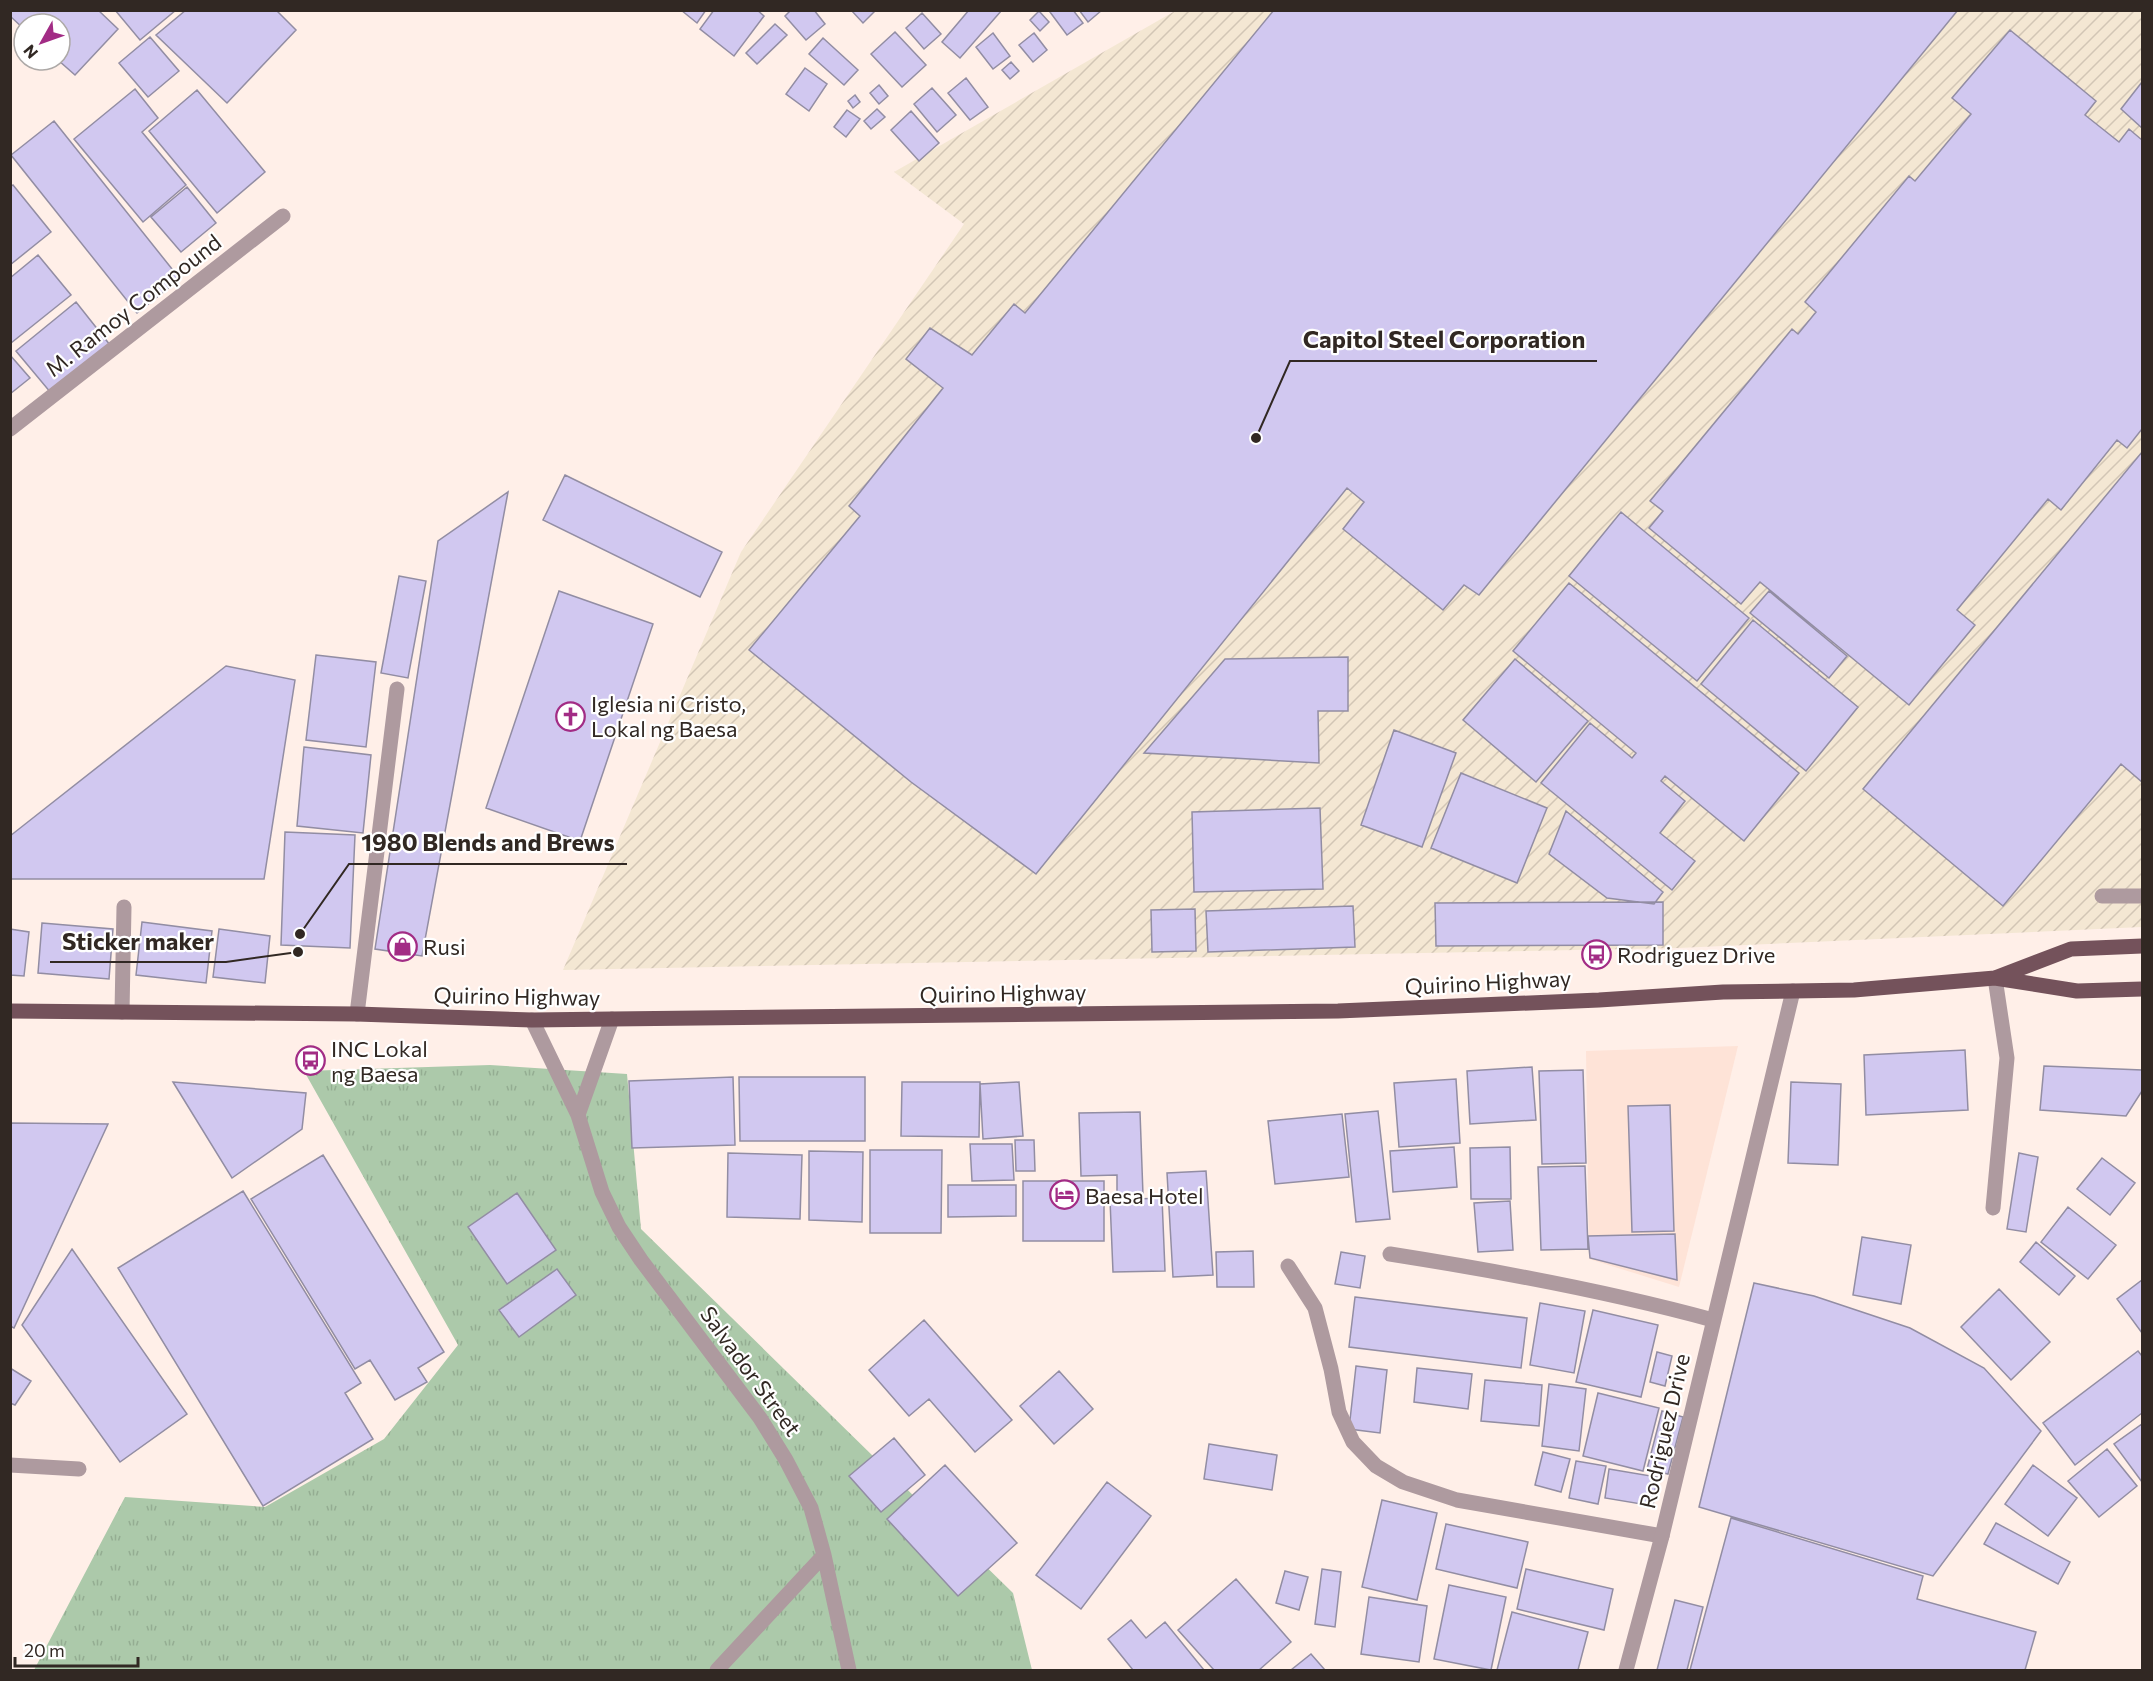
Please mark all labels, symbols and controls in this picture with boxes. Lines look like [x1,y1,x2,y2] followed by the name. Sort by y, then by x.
[12,12,72,72] north arrow
[19,41,41,63] text: N
[40,228,226,382] street label: M. Ramoy Compound
[1290,319,1597,361] callout: Capitol Steel Corporation
[1303,324,1585,353] text: Capitol Steel Corporation
[591,690,746,742] place label: Iglesia ni Cristo, Lokal ng Baesa
[554,700,586,732] church icon: Iglesia ni Cristo, Lokal ng Baesa
[349,822,627,864] callout: 1980 Blends and Brews
[361,827,615,856] text: 1980 Blends and Brews
[50,920,226,962] callout: Sticker maker
[62,926,214,955] text: Sticker maker
[386,930,418,962] shop icon: Rusi
[423,933,466,960] place label: Rusi
[1580,938,1612,970] bus stop icon: Rodriguez Drive
[1617,941,1775,968] place label: Rodriguez Drive
[1404,964,1572,1000] street label: Quirino Highway
[919,978,1087,1008] street label: Quirino Highway
[433,981,601,1011] street label: Quirino Highway
[331,1035,428,1087] place label: INC Lokal ng Baesa
[294,1045,326,1077] bus stop icon: INC Lokal ng Baesa
[1048,1179,1080,1211] hotel icon: Baesa Hotel
[1085,1182,1204,1209] place label: Baesa Hotel
[695,1301,807,1441] street label: Salvador Street
[1633,1351,1695,1511] street label: Rodriguez Drive
[15,1630,138,1668] scale bar
[24,1639,65,1661] text: 20 m

